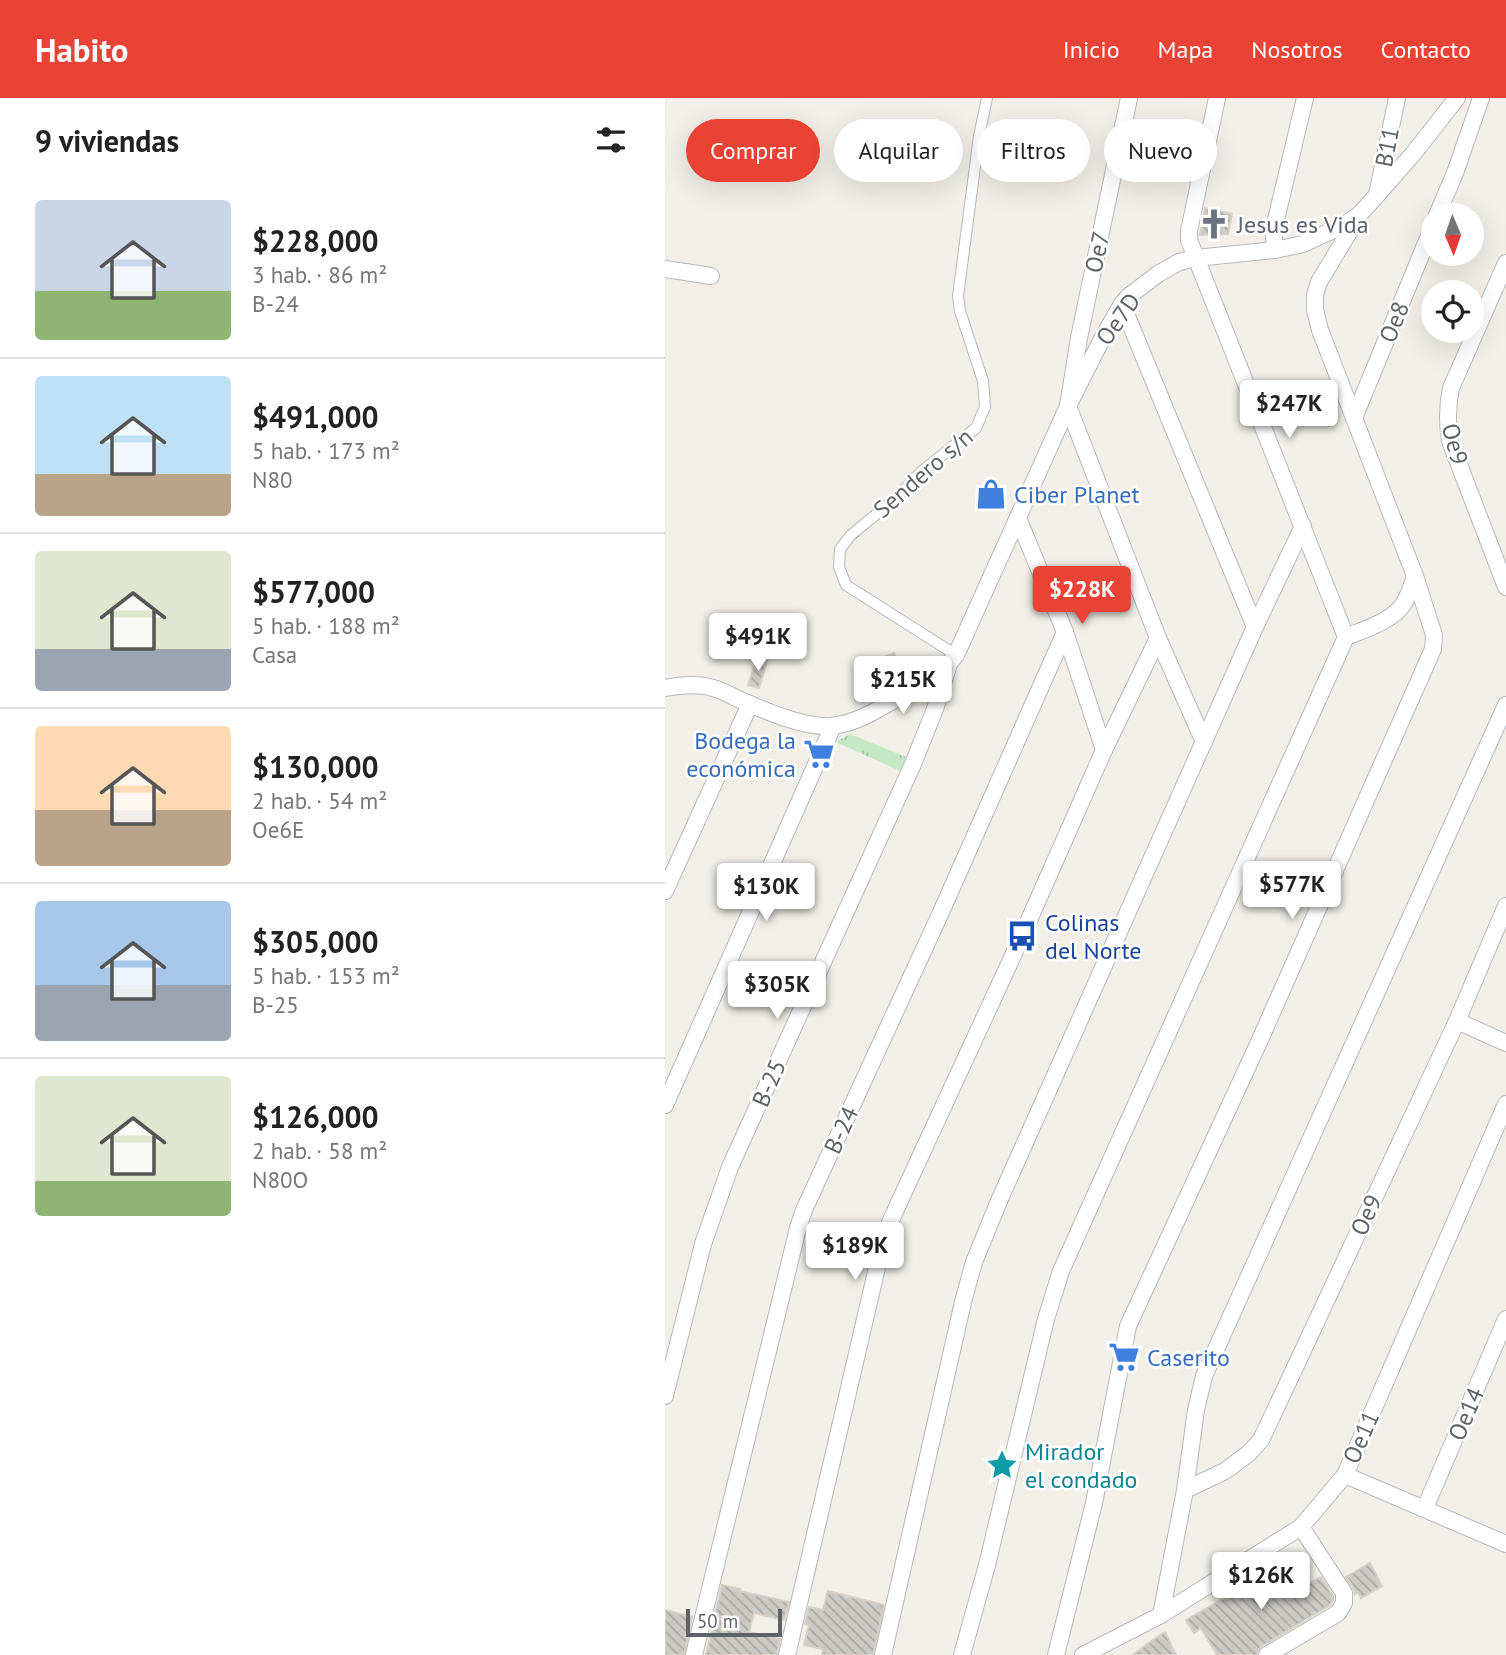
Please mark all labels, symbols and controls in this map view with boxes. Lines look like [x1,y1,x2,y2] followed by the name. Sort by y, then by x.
[35,28,129,71] text: Habito
[1063,34,1120,65] text: Inicio
[1158,34,1213,65] text: Mapa
[1251,34,1343,65] text: Nosotros
[1381,34,1471,65] text: Contacto
[686,119,820,182] chip: Comprar
[834,119,963,182] chip: Alquilar
[977,119,1090,182] chip: Filtros
[1104,119,1217,182] chip: Nuevo
[35,121,179,160] text: 9 viviendas
[592,121,630,159] icon: filters
[1368,124,1406,170] street label: B11
[1421,203,1484,266] north arrow
[1421,203,1484,343] map controls
[1197,207,1231,241] church icon: Jesus es Vida
[1236,209,1369,240] place label: Jesus es Vida
[252,221,379,260] text: $228,000
[91,228,175,312] icon: home
[1078,228,1116,276] street label: Oe7
[252,260,387,289] text: 3 hab. · 86 m²
[1421,280,1484,343] button: locate
[1089,287,1147,351] street label: Oe7D
[252,289,299,318] text: B-24
[1372,297,1416,347] street label: Oe8
[1240,380,1338,440] pin: $247K
[1256,388,1322,417] text: $247K
[252,397,379,436] text: $491,000
[91,404,175,488] icon: home
[1435,420,1475,468] street label: Oe9
[867,421,979,525] street label: Sendero s/n
[252,436,400,465] text: 5 hab. · 173 m²
[252,465,293,494] text: N80
[974,477,1008,511] shop icon: Ciber Planet
[1014,479,1140,510] place label: Ciber Planet
[1033,566,1131,626] pin: $228K
[252,572,375,611] text: $577,000
[1049,574,1115,603] text: $228K
[91,579,175,663] icon: home
[252,611,400,640] text: 5 hab. · 188 m²
[709,614,807,673] pin: $491K
[725,621,791,650] text: $491K
[252,640,297,669] text: Casa
[854,656,952,716] pin: $215K
[870,664,936,693] text: $215K
[686,725,796,784] place label: Bodega la económica
[802,737,836,771] supermarket icon: Bodega la económica
[252,747,379,786] text: $130,000
[91,754,175,838] icon: home
[252,786,387,815] text: 2 hab. · 54 m²
[252,815,304,844] text: Oe6E
[1243,862,1341,921] pin: $577K
[717,864,815,923] pin: $130K
[1259,869,1325,898] text: $577K
[733,871,799,900] text: $130K
[1045,907,1141,966] place label: Colinas del Norte
[1005,919,1039,953] bus stop icon: Colinas del Norte
[252,922,379,961] text: $305,000
[91,929,175,1013] icon: home
[252,961,400,990] text: 5 hab. · 153 m²
[728,962,826,1021] pin: $305K
[744,969,810,998] text: $305K
[252,990,299,1019] text: B-25
[745,1054,793,1112] street label: B-25
[252,1097,379,1136] text: $126,000
[817,1101,865,1159] street label: B-24
[91,1104,175,1188] icon: home
[252,1136,387,1165] text: 2 hab. · 58 m²
[252,1165,308,1194] text: N80O
[1343,1190,1389,1240] street label: Oe9
[806,1222,904,1282] pin: $189K
[822,1230,888,1259] text: $189K
[1107,1340,1141,1374] supermarket icon: Caserito
[1147,1342,1230,1373] place label: Caserito
[1441,1383,1491,1445] street label: Oe14
[1336,1406,1386,1468] street label: Oe11
[1025,1436,1137,1495] place label: Mirador el condado
[985,1448,1019,1482] place icon: Mirador el condado
[1212,1552,1310,1612] pin: $126K
[1228,1560,1294,1589] text: $126K
[686,1606,782,1638] scale bar
[697,1609,738,1633] text: 50 m

